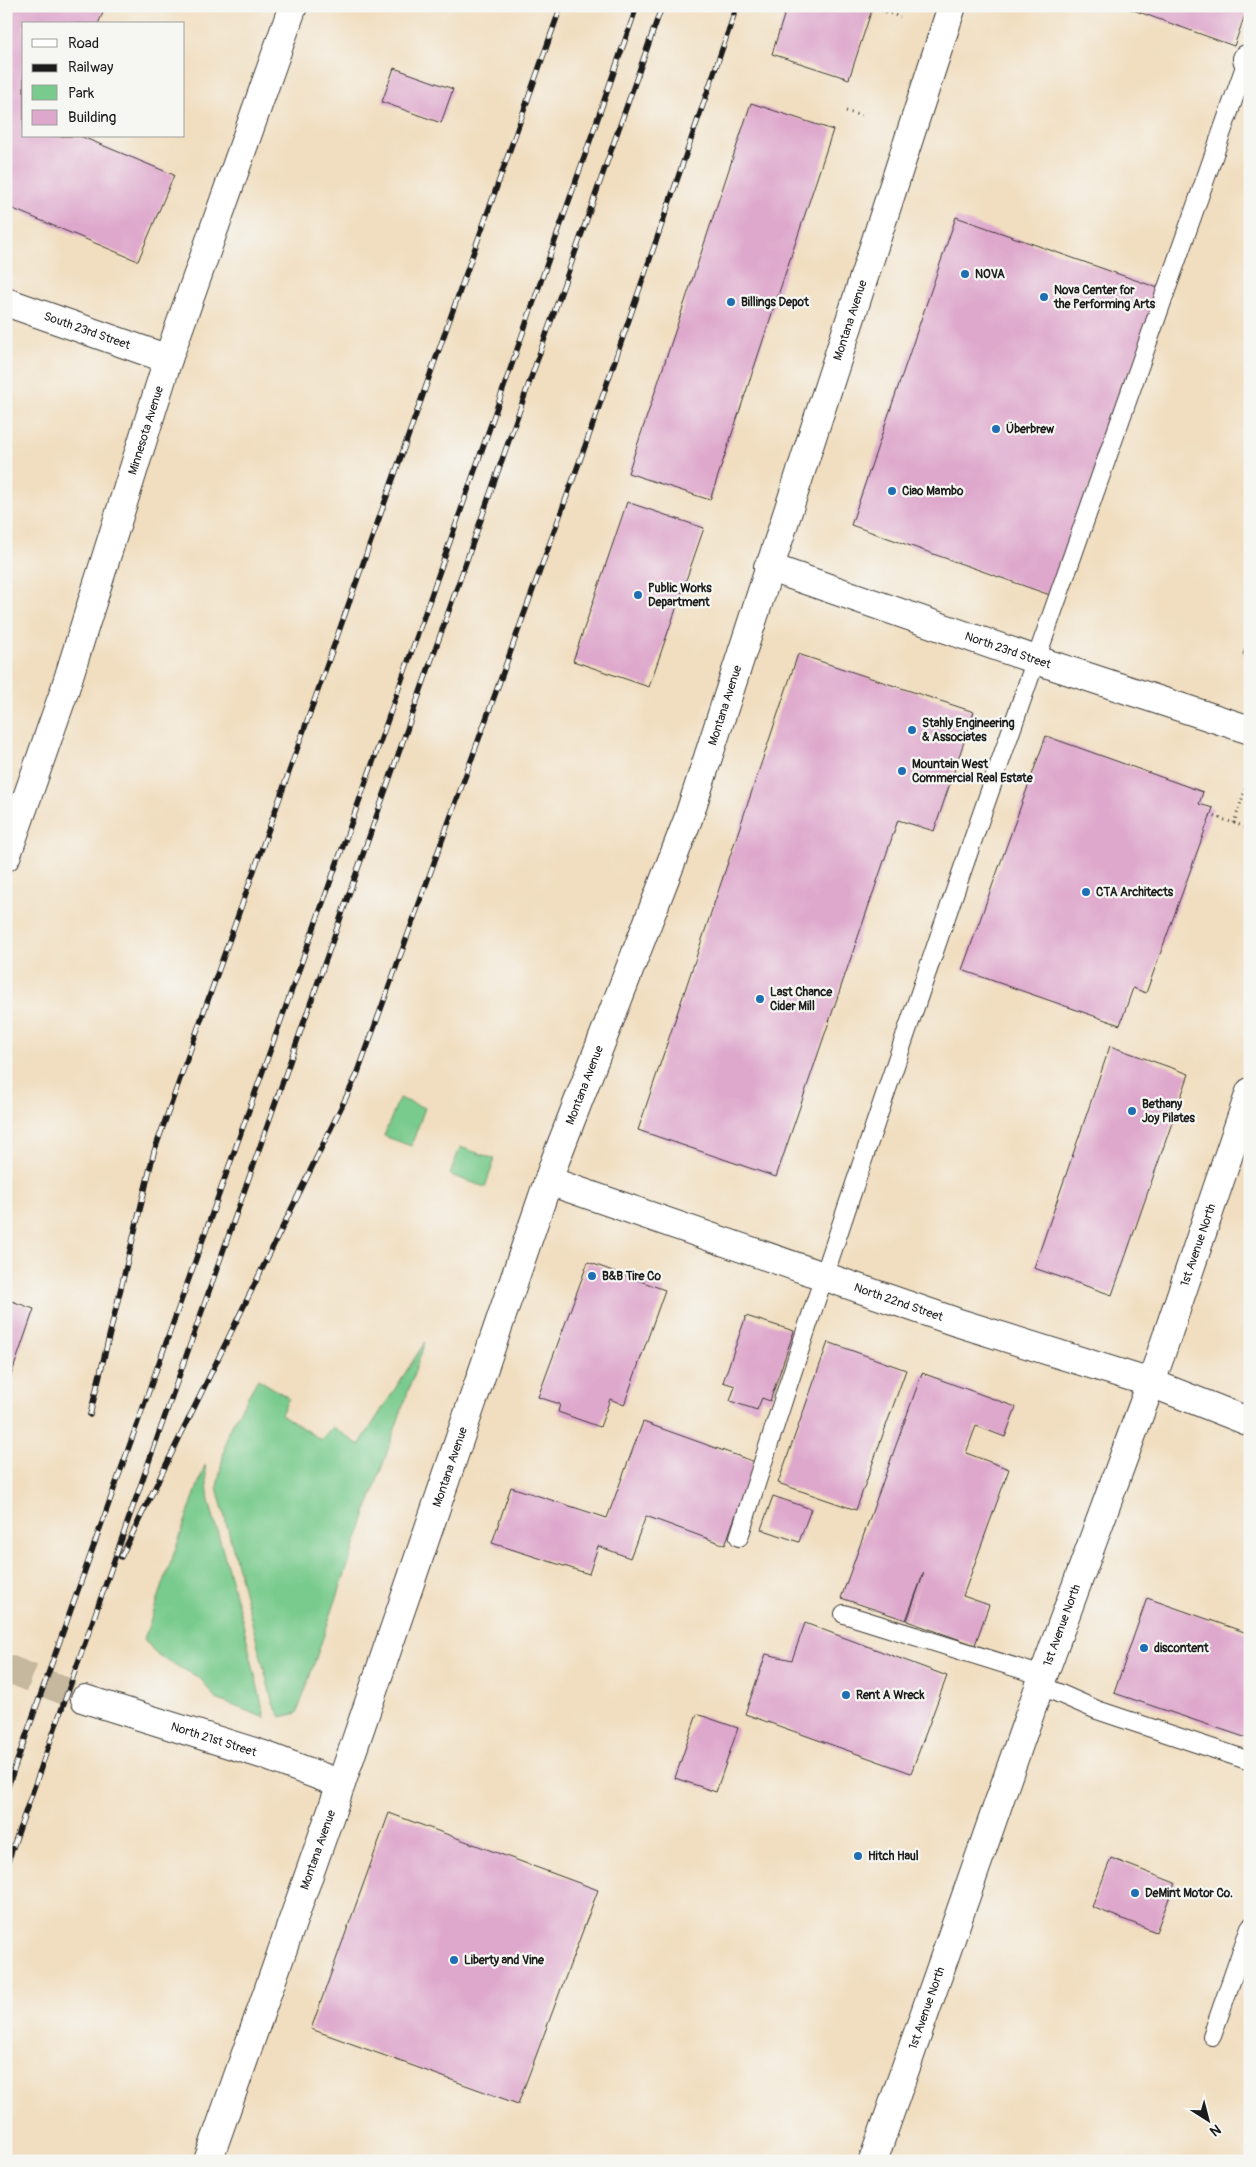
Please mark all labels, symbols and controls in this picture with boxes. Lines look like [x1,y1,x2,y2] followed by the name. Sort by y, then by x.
[22,22,185,138] legend
[68,34,99,53] text: Road
[68,58,114,77] text: Railway
[68,84,95,103] text: Park
[68,108,116,127] text: Building
[975,267,1005,282] place label: NOVA
[959,268,971,280] marker: NOVA
[830,278,871,362] street label: Montana Avenue
[1053,283,1156,312] place label: Nova Center for the Performing Arts
[1038,291,1050,303] marker: Nova Center for the Performing Arts
[741,295,810,310] place label: Billings Depot
[725,296,737,308] marker: Billings Depot
[42,309,132,353] street label: South 23rd Street
[125,384,167,477] street label: Minnesota Avenue
[1006,421,1055,437] place label: Überbrew
[990,423,1002,435] marker: Überbrew
[902,484,964,499] place label: Ciao Mambo
[886,485,898,497] marker: Ciao Mambo
[648,581,712,610] place label: Public Works Department
[632,589,644,601] marker: Public Works Department
[963,629,1053,672] street label: North 23rd Street
[705,663,745,748] street label: Montana Avenue
[922,716,1014,745] place label: Stahly Engineering & Associates
[906,724,918,736] marker: Stahly Engineering & Associates
[912,757,1034,786] place label: Mountain West Commercial Real Estate
[896,765,908,777] marker: Mountain West Commercial Real Estate
[1096,885,1174,900] place label: CTA Architects
[1080,886,1092,898] marker: CTA Architects
[770,985,833,1014] place label: Last Chance Cider Mill
[754,993,766,1005] marker: Last Chance Cider Mill
[563,1043,607,1127] street label: Montana Avenue
[1142,1097,1196,1126] place label: Bethany Joy Pilates
[1126,1105,1138,1117] marker: Bethany Joy Pilates
[1177,1201,1220,1288] street label: 1st Avenue North
[602,1269,661,1284] place label: B&B Tire Co
[586,1270,598,1282] marker: B&B Tire Co
[852,1280,945,1325] street label: North 22nd Street
[430,1425,471,1509] street label: Montana Avenue
[1040,1582,1084,1669] street label: 1st Avenue North
[1154,1641,1210,1656] place label: discontent
[1138,1642,1150,1654] marker: discontent
[856,1688,925,1703] place label: Rent A Wreck
[840,1689,852,1701] marker: Rent A Wreck
[169,1719,258,1760] street label: North 21st Street
[297,1808,339,1892] street label: Montana Avenue
[868,1849,919,1864] place label: Hitch Haul
[852,1850,864,1862] marker: Hitch Haul
[1145,1886,1233,1901] place label: DeMint Motor Co.
[1129,1887,1141,1899] marker: DeMint Motor Co.
[464,1953,545,1968] place label: Liberty and Vine
[448,1954,460,1966] marker: Liberty and Vine
[906,1965,949,2052] street label: 1st Avenue North
[1184,2094,1234,2144] north arrow
[1207,2120,1224,2140] text: N

